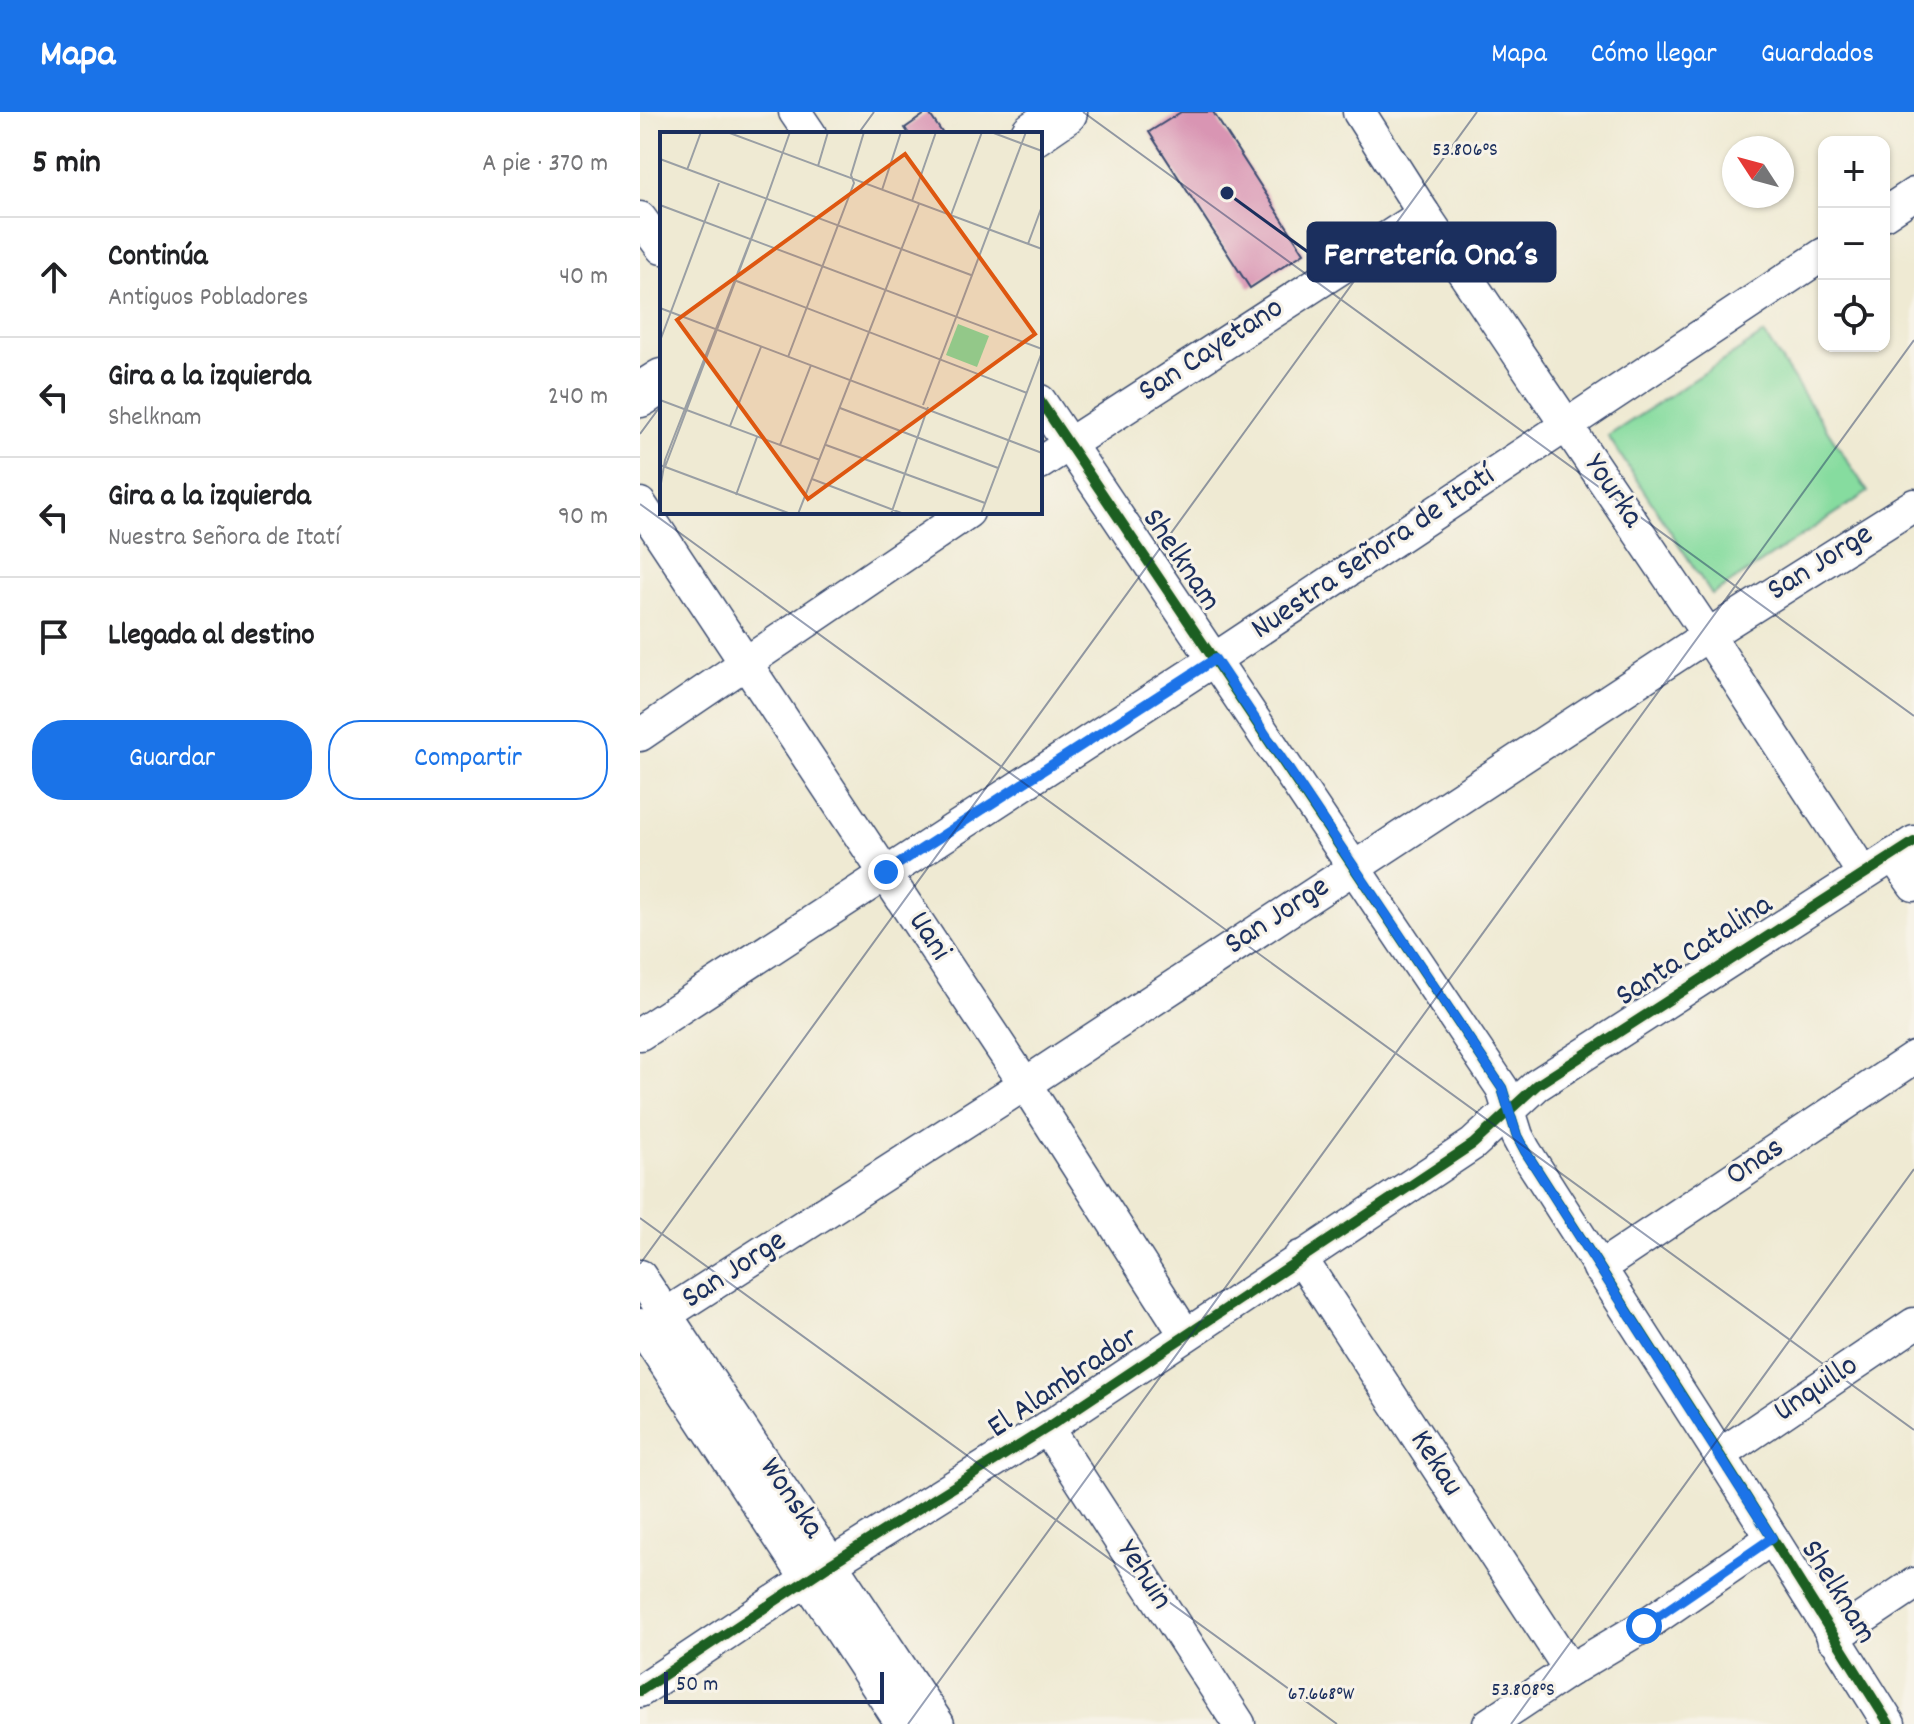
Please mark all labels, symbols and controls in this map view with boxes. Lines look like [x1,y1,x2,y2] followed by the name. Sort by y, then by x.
[40,29,115,84] text: Mapa
[1491,36,1547,76] text: Mapa
[1591,36,1717,76] text: Cómo llegar
[1761,36,1874,76] text: Guardados
[660,132,1042,514] inset map
[1722,136,1794,208] north arrow
[1818,136,1890,352] map controls
[1818,136,1890,208] button: +
[1432,137,1498,165] text: 53.806°S
[32,140,101,189] text: 5 min
[482,146,608,183] text: A pie · 370 m
[1818,208,1890,280] button: −
[1308,223,1555,281] callout: Ferretería Ona´s
[1324,233,1538,282] text: Ferretería Ona´s
[108,237,207,280] text: Continúa
[32,255,76,299] icon: ahead
[559,259,608,296] text: 40 m
[108,280,308,317] text: Antiguos Pobladores
[1818,280,1890,352] button: locate
[1130,287,1294,415] street label: San Cayetano
[108,357,311,400] text: Gira a la izquierda
[32,375,76,419] icon: left
[548,379,608,416] text: 240 m
[108,400,202,437] text: Shelknam
[1571,446,1654,539] street label: Yourka
[1243,454,1507,653] street label: Nuestra Señora de Itatí
[108,477,311,520] text: Gira a la izquierda
[32,495,76,539] icon: left
[558,499,608,536] text: 90 m
[1129,500,1231,622] street label: Shelknam
[1759,513,1883,615] street label: San Jorge
[108,520,340,557] text: Nuestra Señora de Itatí
[32,615,76,659] icon: arrive
[108,616,315,659] text: Llegada al destino
[32,720,312,800] button: Guardar
[328,720,608,800] button: Compartir
[868,854,904,890] route end
[1216,866,1340,968] street label: San Jorge
[1607,883,1783,1020] street label: Santa Catalina
[895,903,961,971] street label: Uani
[1718,1127,1794,1199] street label: Onas
[673,1220,797,1322] street label: San Jorge
[979,1316,1149,1452] street label: El Alambrador
[1765,1345,1869,1435] street label: Unquillo
[1396,1422,1474,1506] street label: Kekau
[746,1449,835,1550] street label: Wonska
[1103,1532,1183,1620] street label: Yehuin
[1787,1532,1887,1654] street label: Shelknam
[1626,1608,1662,1644] route start
[664,1668,884,1704] scale bar
[676,1670,718,1701] text: 50 m
[1491,1677,1555,1705] text: 53.808°S
[1288,1681,1355,1709] text: 67.668°W

